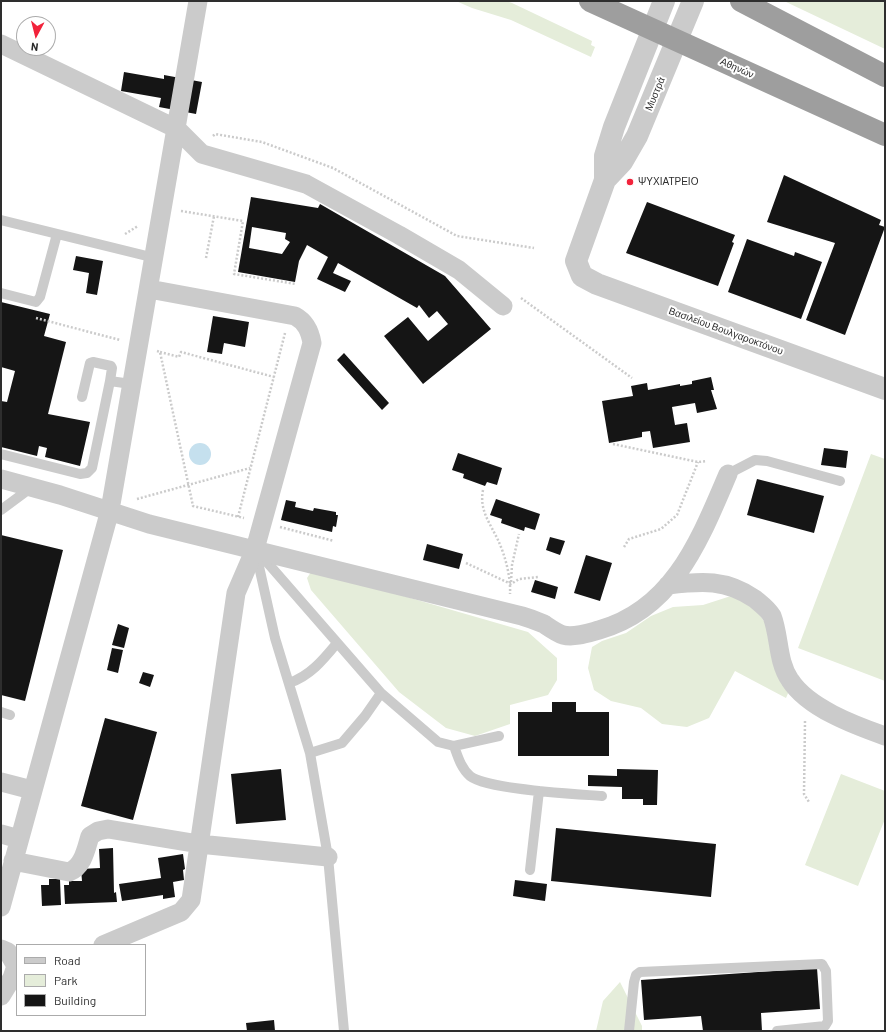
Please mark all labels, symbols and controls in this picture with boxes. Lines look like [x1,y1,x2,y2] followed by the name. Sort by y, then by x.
[16,16,56,56] north arrow
[30,41,39,54] text: N
[718,55,756,81] street label: Αθηνών
[643,75,667,113] street label: Μυστρά
[638,176,698,188] place label: ΨΥΧΙΑΤΡΕΙΟ
[625,177,635,187] marker: ΨΥΧΙΑΤΡΕΙΟ
[667,305,785,357] street label: Βασιλείου Βουλγαροκτόνου
[16,944,146,1016] legend
[54,953,81,967] text: Road
[54,973,78,987] text: Park
[54,993,96,1007] text: Building

